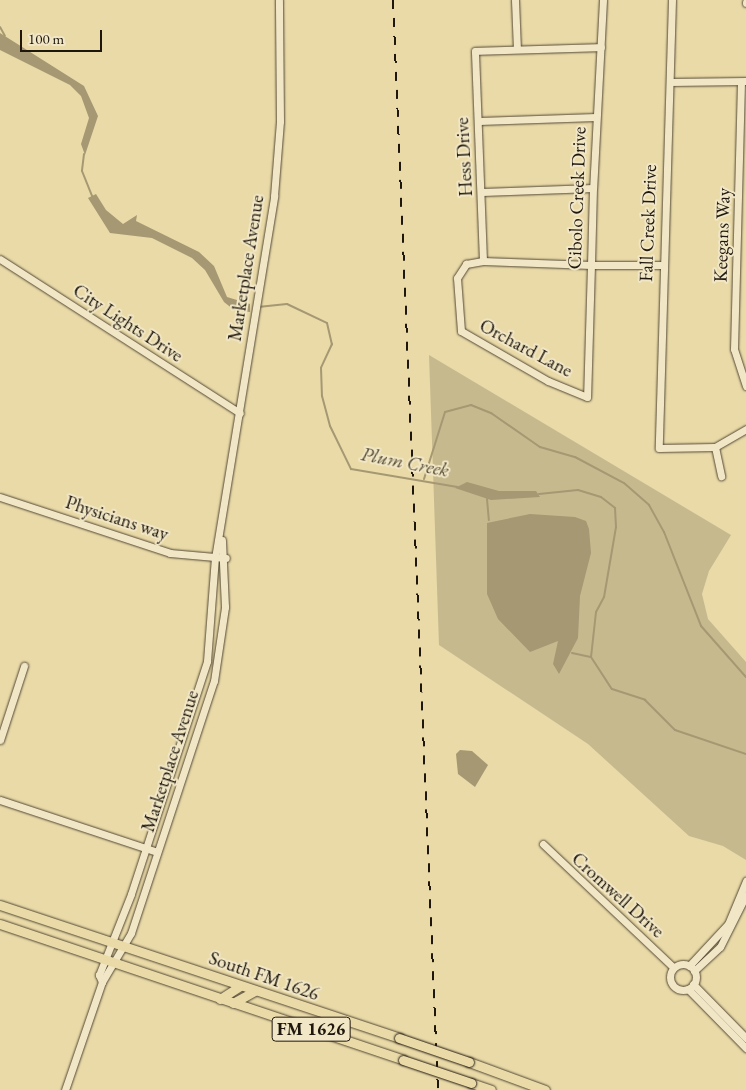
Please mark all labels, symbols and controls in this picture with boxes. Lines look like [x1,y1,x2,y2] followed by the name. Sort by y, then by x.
[22,20,105,52] scale bar
[28,29,64,48] text: 100 m
[451,117,477,197] street label: Hess Drive
[563,126,591,270] street label: Cibolo Creek Drive
[635,164,661,282] street label: Fall Creek Drive
[709,187,735,283] street label: Keegans Way
[223,193,269,343] street label: Marketplace Avenue
[69,279,187,367] street label: City Lights Drive
[476,314,576,382] street label: Orchard Lane
[359,442,451,482] water label: Plum Creek
[63,491,171,545] street label: Physicians way
[136,687,204,835] street label: Marketplace Avenue
[567,847,669,943] street label: Cromwell Drive
[206,947,322,1005] street label: South FM 1626
[271,1014,351,1044] road number: FM 1626

